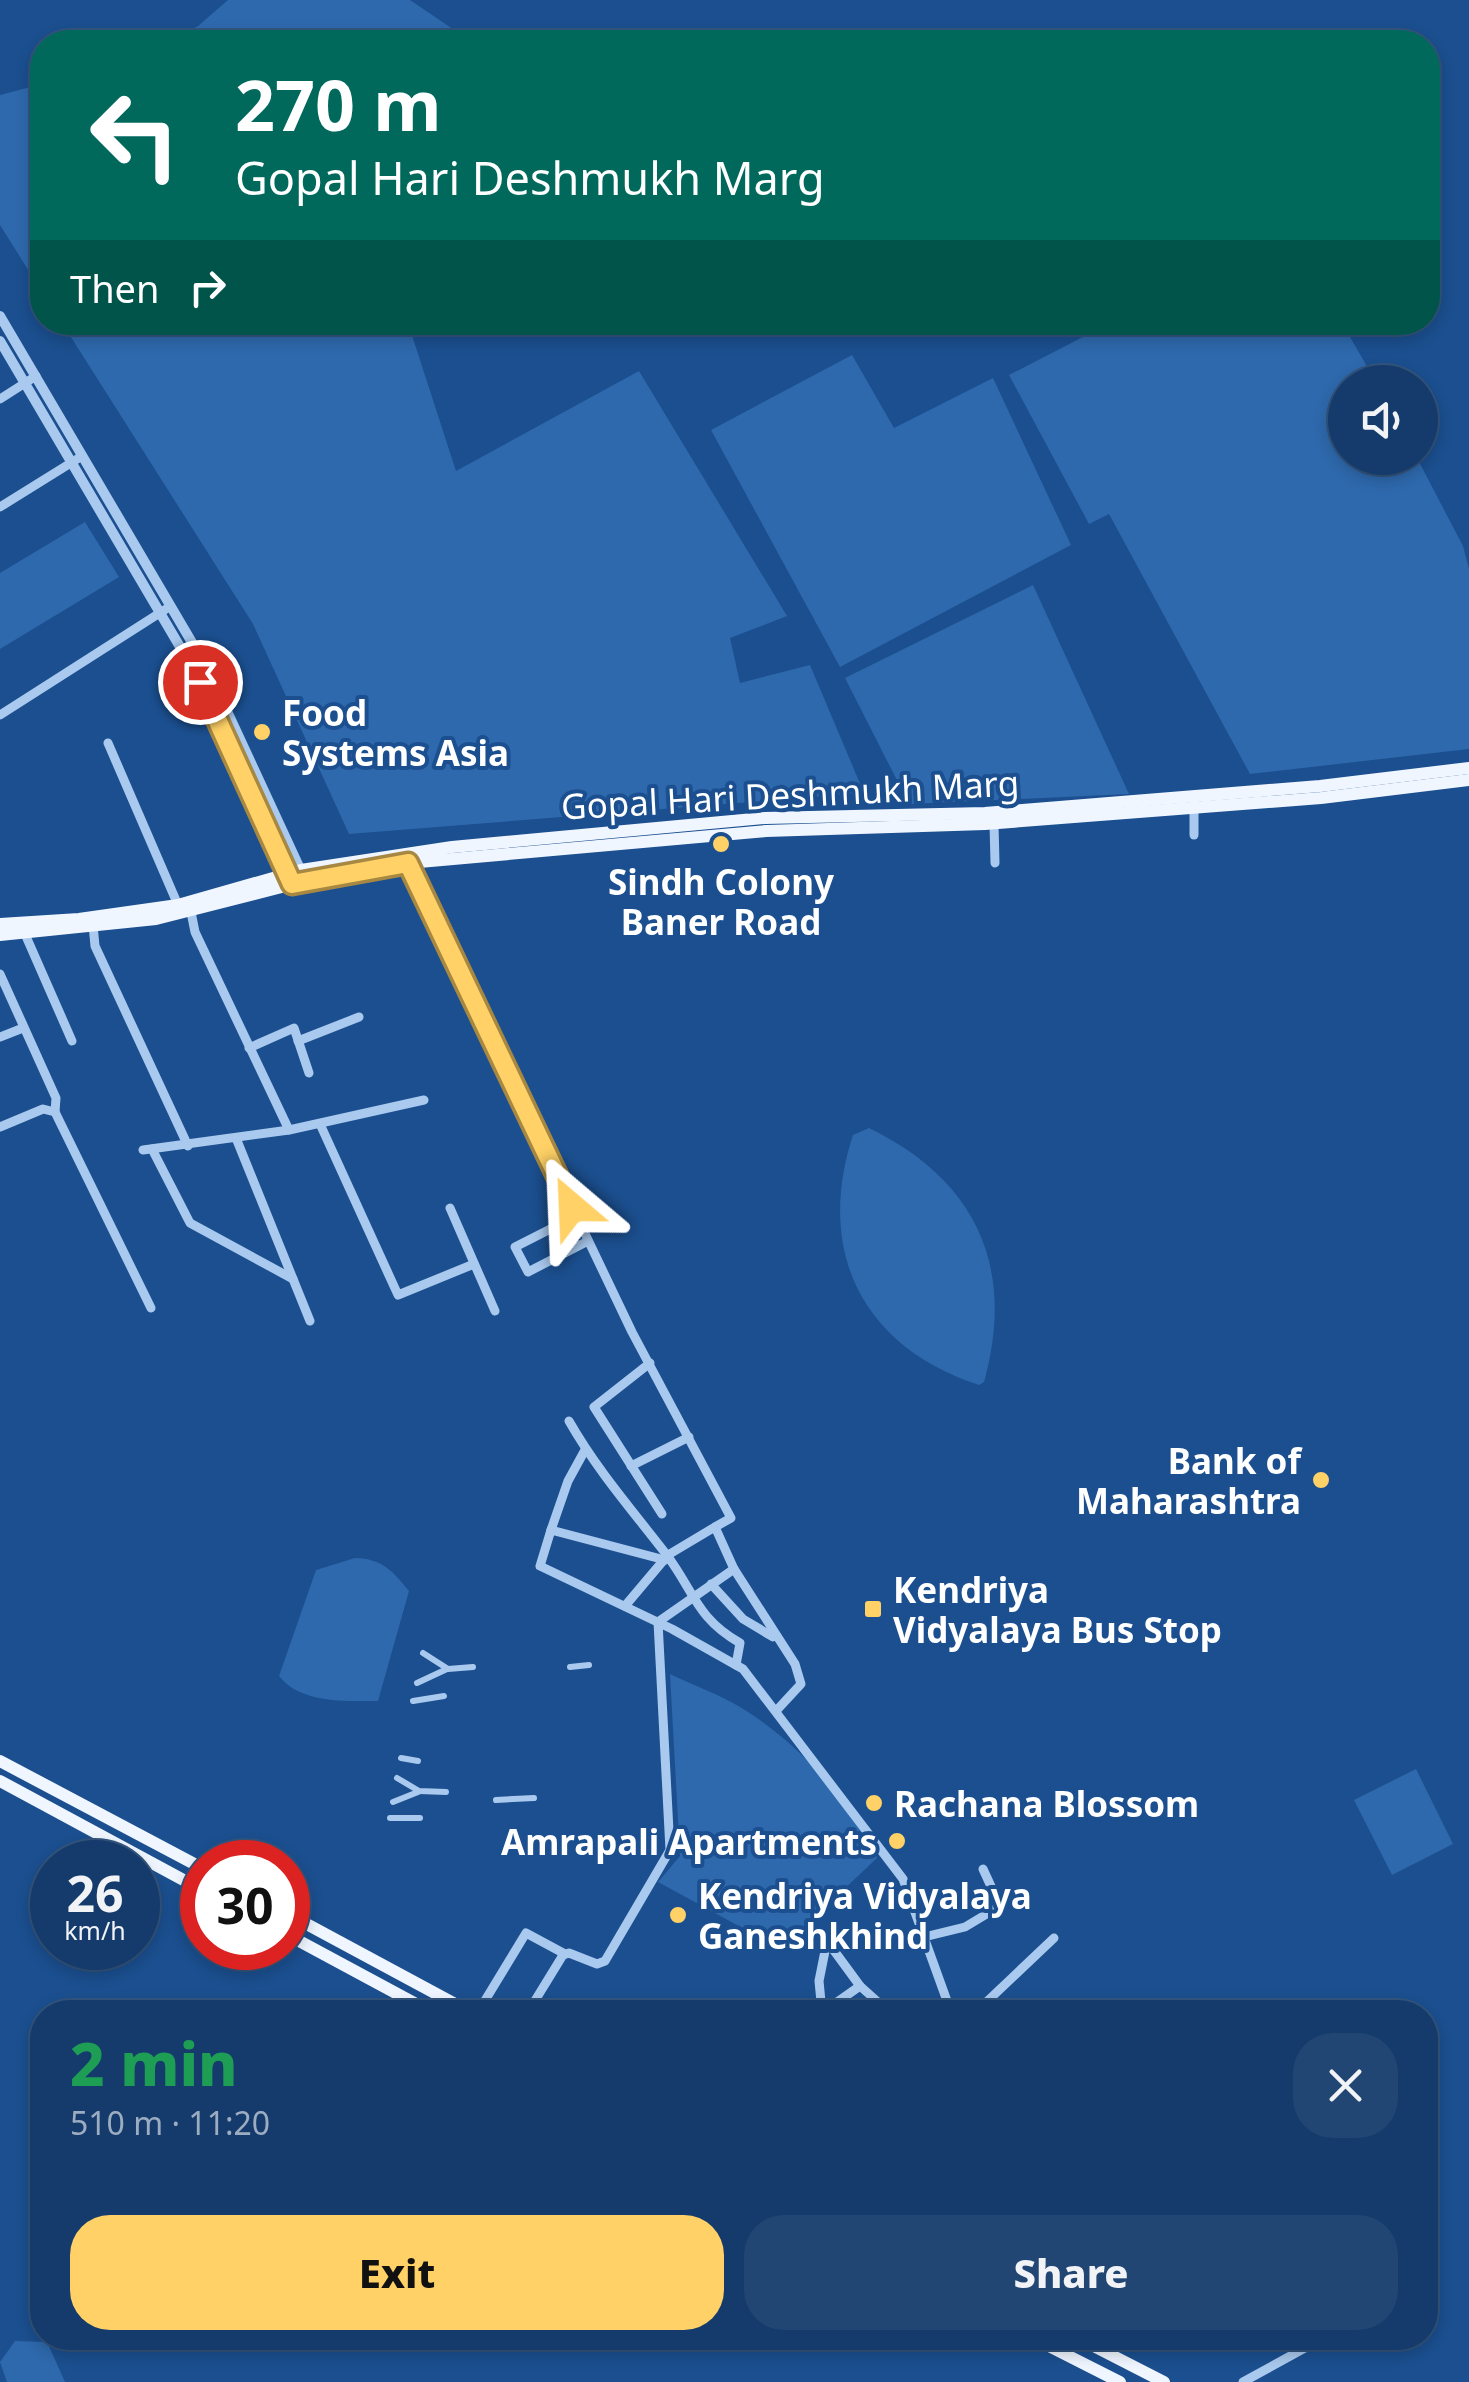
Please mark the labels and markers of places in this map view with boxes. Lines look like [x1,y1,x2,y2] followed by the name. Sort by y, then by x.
[158,640,243,725] pin
[282,689,509,776] place label: Food Systems Asia
[251,721,273,743] marker: Food Systems Asia
[710,833,732,855] marker: Sindh Colony Baner Road
[608,858,834,945] place label: Sindh Colony Baner Road
[1076,1437,1303,1524] place label: Bank of Maharashtra
[1310,1469,1332,1491] marker: Bank of Maharashtra
[893,1566,1222,1653] place label: Kendriya Vidyalaya Bus Stop
[862,1598,884,1620] marker: Kendriya Vidyalaya Bus Stop
[894,1780,1199,1827] place label: Rachana Blossom
[863,1792,885,1814] marker: Rachana Blossom
[501,1818,877,1865] place label: Amrapali Apartments
[886,1830,908,1852] marker: Amrapali Apartments
[698,1872,1032,1959] place label: Kendriya Vidyalaya Ganeshkhind
[667,1904,689,1926] marker: Kendriya Vidyalaya Ganeshkhind

